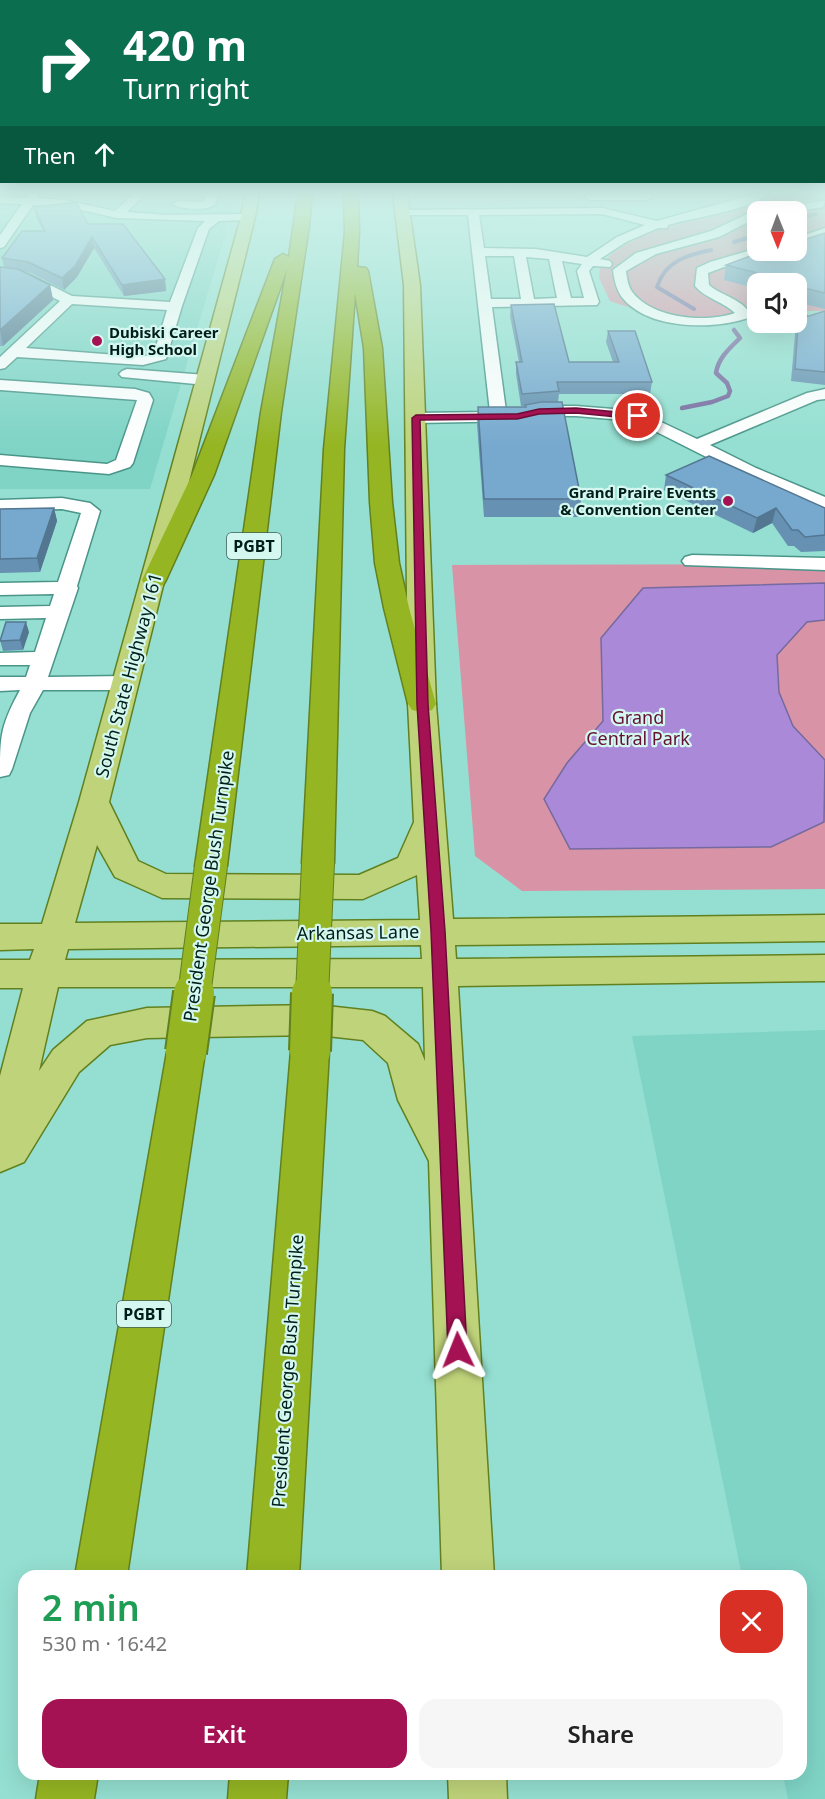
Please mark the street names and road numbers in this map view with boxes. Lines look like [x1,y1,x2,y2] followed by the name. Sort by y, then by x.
[227,533,281,559] road number: PGBT
[89,570,167,780] street label: South State Highway 161
[177,749,239,1023] street label: President George Bush Turnpike
[296,919,420,945] street label: Arkansas Lane
[265,1234,309,1508] street label: President George Bush Turnpike
[117,1301,171,1327] road number: PGBT

